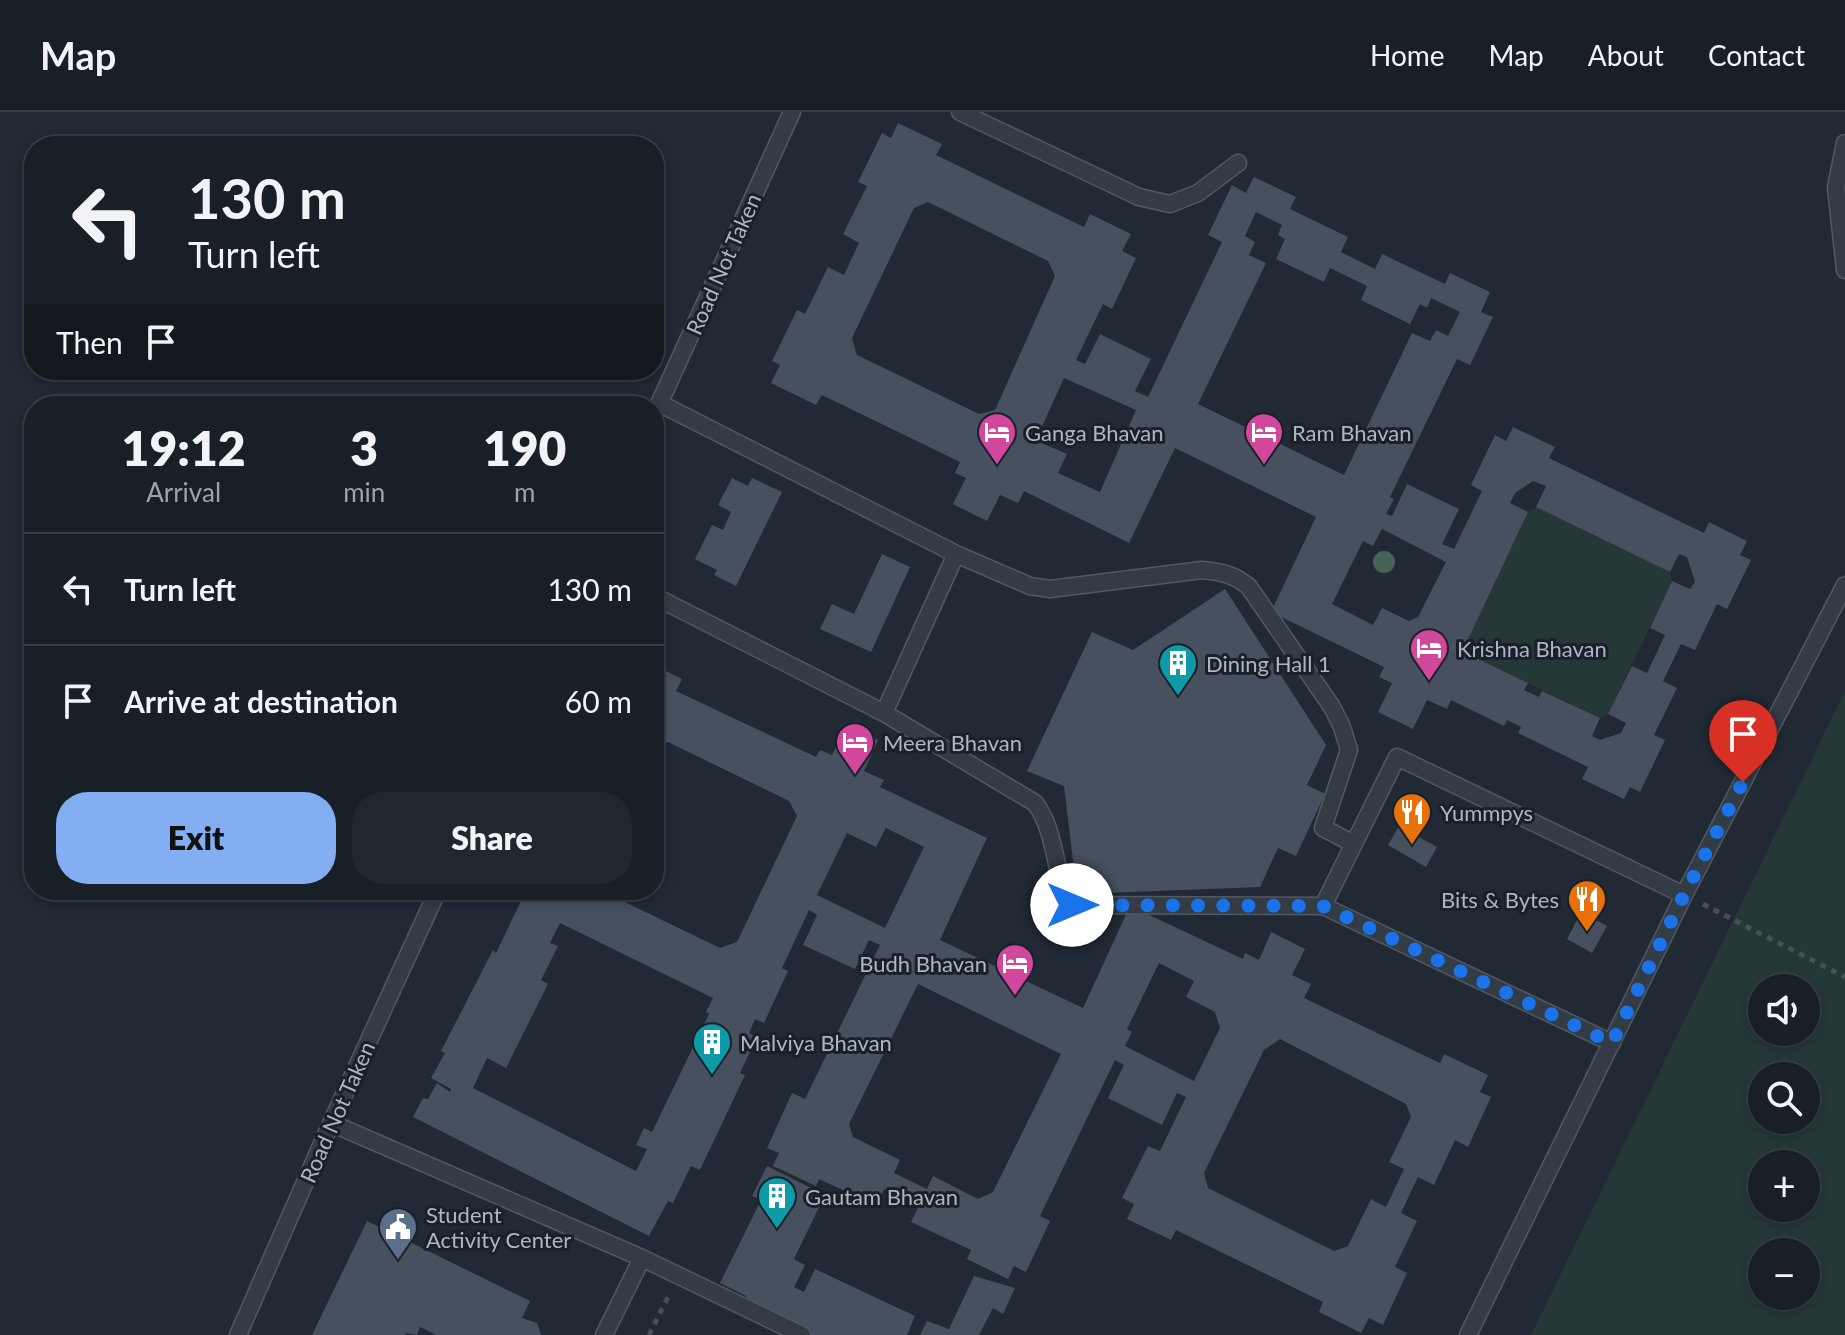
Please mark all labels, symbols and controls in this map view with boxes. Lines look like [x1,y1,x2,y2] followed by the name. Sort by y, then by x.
[40,32,116,78] text: Map
[1370,38,1445,72] text: Home
[1489,38,1544,72] text: Map
[1588,38,1664,72] text: About
[1708,38,1805,72] text: Contact
[188,164,346,231] text: 130 m
[56,168,160,272] icon: left
[680,189,766,339] street label: Road Not Taken
[188,232,320,276] text: Turn left
[139,320,183,364] icon: arrive
[56,324,123,360] text: Then
[976,411,1018,466] hotel icon: Ganga Bhavan
[1243,411,1285,466] hotel icon: Ram Bhavan
[122,419,246,476] text: 19:12
[350,419,378,476] text: 3
[483,419,566,476] text: 190
[1025,419,1164,446] place label: Ganga Bhavan
[1292,419,1412,446] place label: Ram Bhavan
[146,476,221,508] text: Arrival
[343,476,385,508] text: min
[514,476,535,508] text: m
[56,567,100,611] icon: left
[124,571,236,607] text: Turn left
[547,571,632,607] text: 130 m
[1408,627,1450,682] hotel icon: Krishna Bhavan
[1457,635,1607,662] place label: Krishna Bhavan
[1157,642,1199,697] building icon: Dining Hall 1
[1206,650,1331,677] place label: Dining Hall 1
[56,679,100,723] icon: arrive
[124,683,398,719] text: Arrive at destination
[565,683,632,719] text: 60 m
[1709,700,1777,782] pin
[1721,712,1765,756] icon: arrive
[834,721,876,776] hotel icon: Meera Bhavan
[883,729,1022,756] place label: Meera Bhavan
[1391,791,1433,846] restaurant icon: Yummpys
[56,792,336,884] button: Exit
[352,792,632,884] button: Share
[1440,799,1533,826] place label: Yummpys
[1030,863,1114,947] position arrow
[1566,878,1608,933] restaurant icon: Bits & Bytes
[1441,886,1559,913] place label: Bits & Bytes
[994,942,1036,997] hotel icon: Budh Bhavan
[859,950,987,977] place label: Budh Bhavan
[1748,974,1820,1310] map controls
[1748,974,1820,1046] button: sound
[691,1021,733,1076] building icon: Malviya Bhavan
[740,1029,892,1056] place label: Malviya Bhavan
[294,1037,380,1187] street label: Road Not Taken
[1748,1062,1820,1134] button: search
[1748,1150,1820,1222] button: +
[756,1175,798,1230] building icon: Gautam Bhavan
[805,1183,958,1210] place label: Gautam Bhavan
[426,1201,571,1253] place label: Student Activity Center
[377,1206,419,1261] public building icon: Student Activity Center
[1748,1238,1820,1310] button: −

